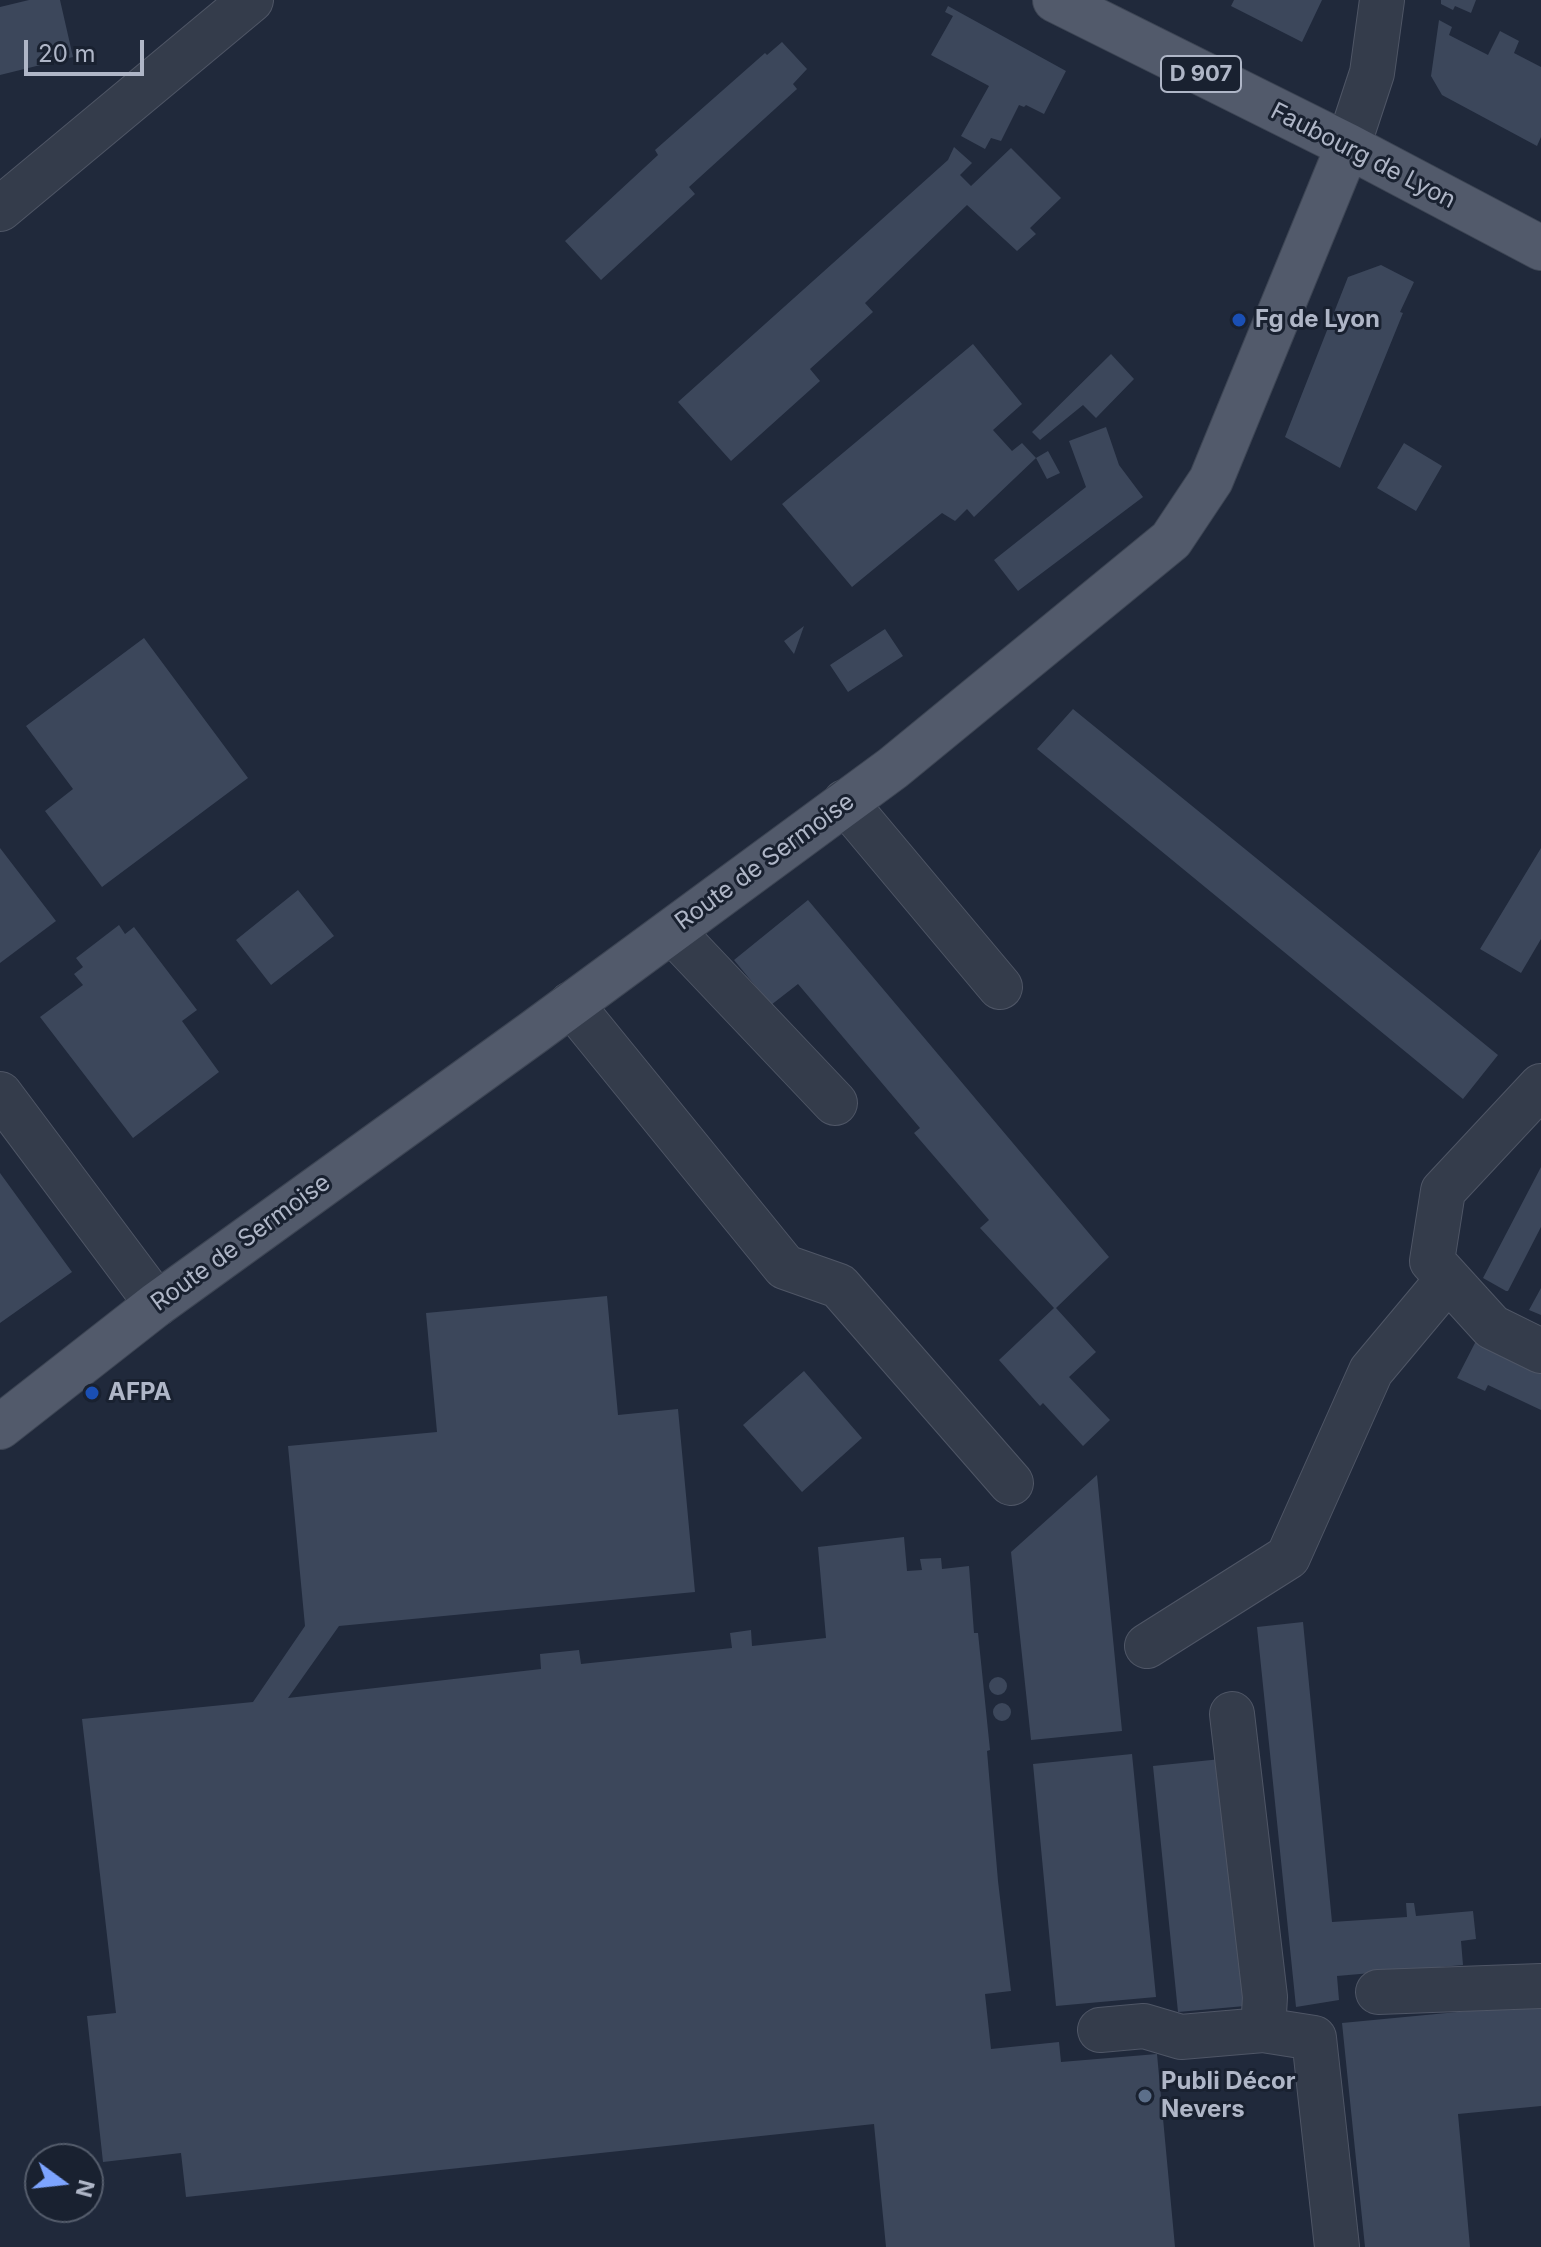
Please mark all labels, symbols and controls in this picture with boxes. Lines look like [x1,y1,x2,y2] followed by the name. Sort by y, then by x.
[28,24,148,74] scale bar
[38,39,96,68] text: 20 m
[1161,56,1241,92] road number: D 907
[1266,97,1460,215] street label: Faubourg de Lyon
[1255,306,1380,334] place label: Fg de Lyon
[1230,311,1248,329] marker: Fg de Lyon
[670,787,860,937] street label: Route de Sermoise
[146,1168,336,1318] street label: Route de Sermoise
[108,1379,171,1407] place label: AFPA
[83,1384,101,1402] marker: AFPA
[1161,2068,1296,2124] place label: Publi Décor Nevers
[1136,2087,1154,2105] marker: Publi Décor Nevers
[24,2143,104,2223] north arrow
[71,2177,100,2200] text: N

